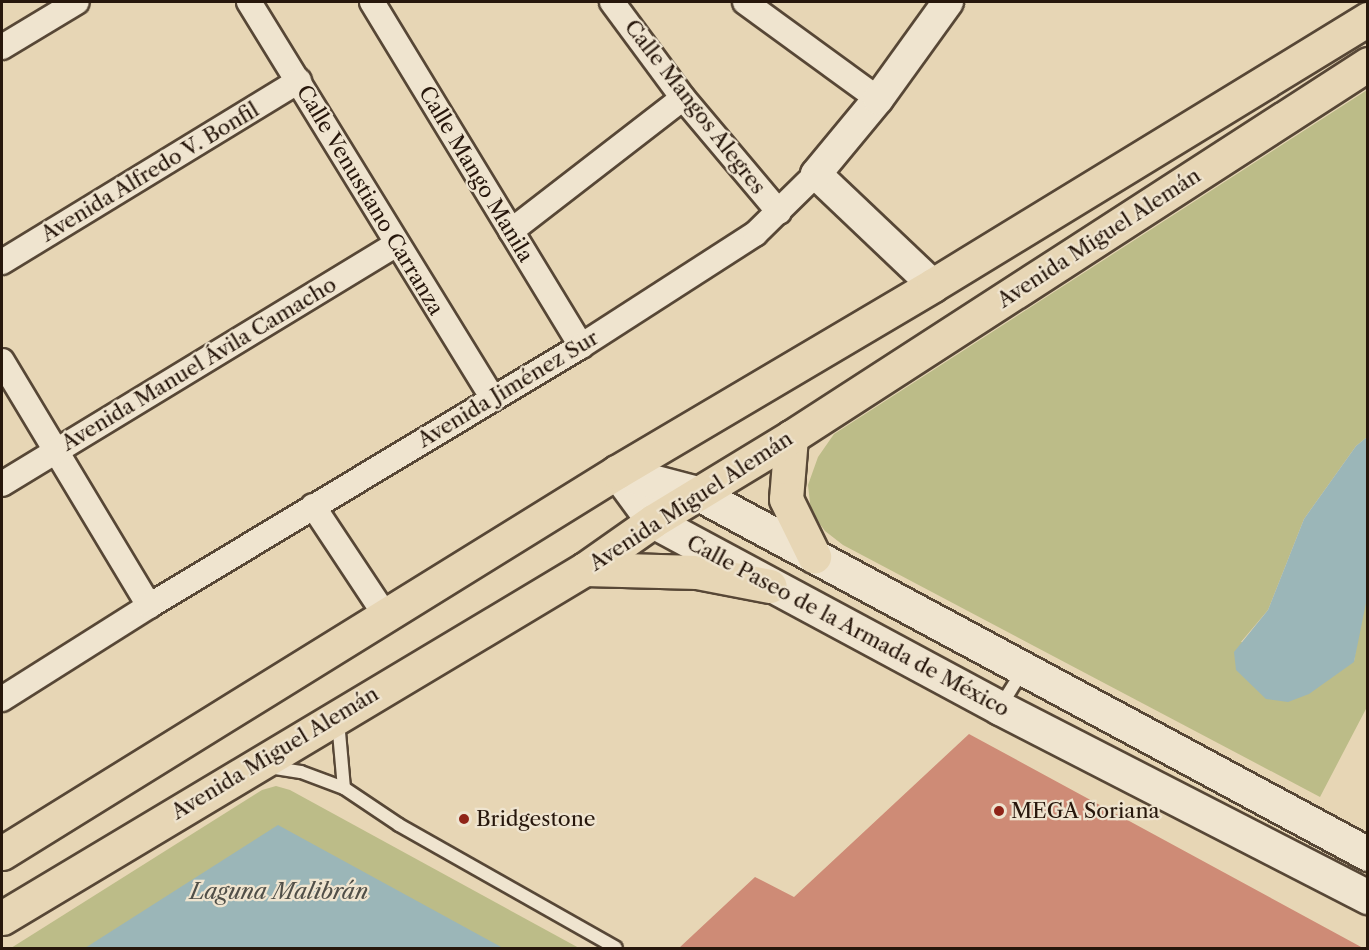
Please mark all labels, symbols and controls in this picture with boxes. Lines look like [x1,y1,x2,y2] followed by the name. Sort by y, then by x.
[619,15,771,199] street label: Calle Mangos Alegres
[291,80,449,320] street label: Calle Venustiano Carranza
[413,81,539,267] street label: Calle Mango Manila
[36,96,264,248] street label: Avenida Alfredo V. Bonfil
[992,163,1206,313] street label: Avenida Miguel Alemán
[56,271,342,457] street label: Avenida Manuel Ávila Camacho
[413,325,603,453] street label: Avenida Jiménez Sur
[584,426,798,576] street label: Avenida Miguel Alemán
[682,530,1014,722] street label: Calle Paseo de la Armada de México
[166,681,384,825] street label: Avenida Miguel Alemán
[1011,798,1160,824] place label: MEGA Soriana
[992,804,1006,818] marker: MEGA Soriana
[476,806,596,832] place label: Bridgestone
[457,812,471,826] marker: Bridgestone
[190,879,368,905] water label: Laguna Malibrán

